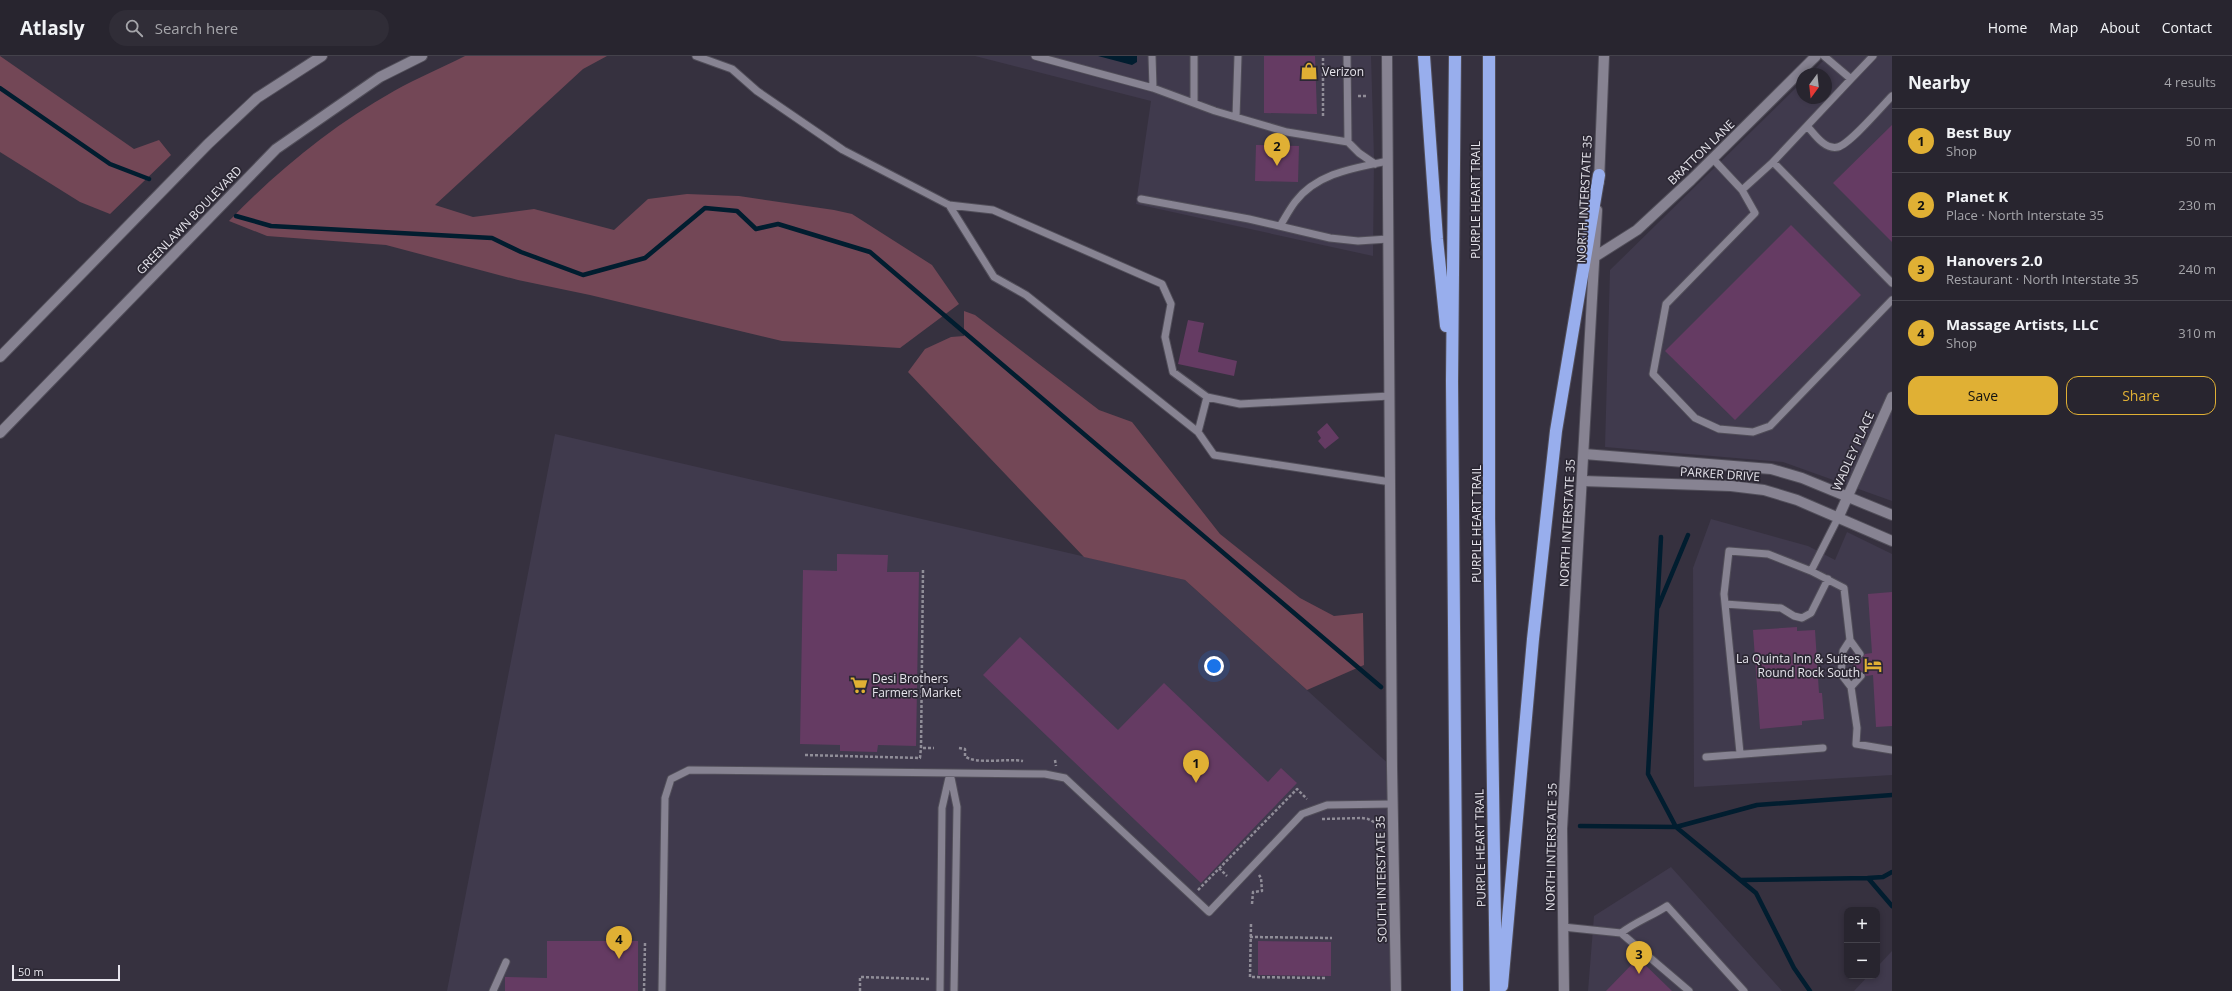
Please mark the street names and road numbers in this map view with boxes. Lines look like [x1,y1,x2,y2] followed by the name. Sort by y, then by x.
[1664,116,1738,188] street label: BRATTON LANE
[1572,134,1596,264] street label: NORTH INTERSTATE 35
[1467,141,1484,259] street label: PURPLE HEART TRAIL
[132,162,246,278] street label: GREENLAWN BOULEVARD
[1828,409,1878,493] street label: WADLEY PLACE
[1555,458,1579,588] street label: NORTH INTERSTATE 35
[1679,463,1761,485] street label: PARKER DRIVE
[1468,465,1485,583] street label: PURPLE HEART TRAIL
[1541,783,1561,911] street label: NORTH INTERSTATE 35
[1470,789,1490,907] street label: PURPLE HEART TRAIL
[1371,815,1391,943] street label: SOUTH INTERSTATE 35

